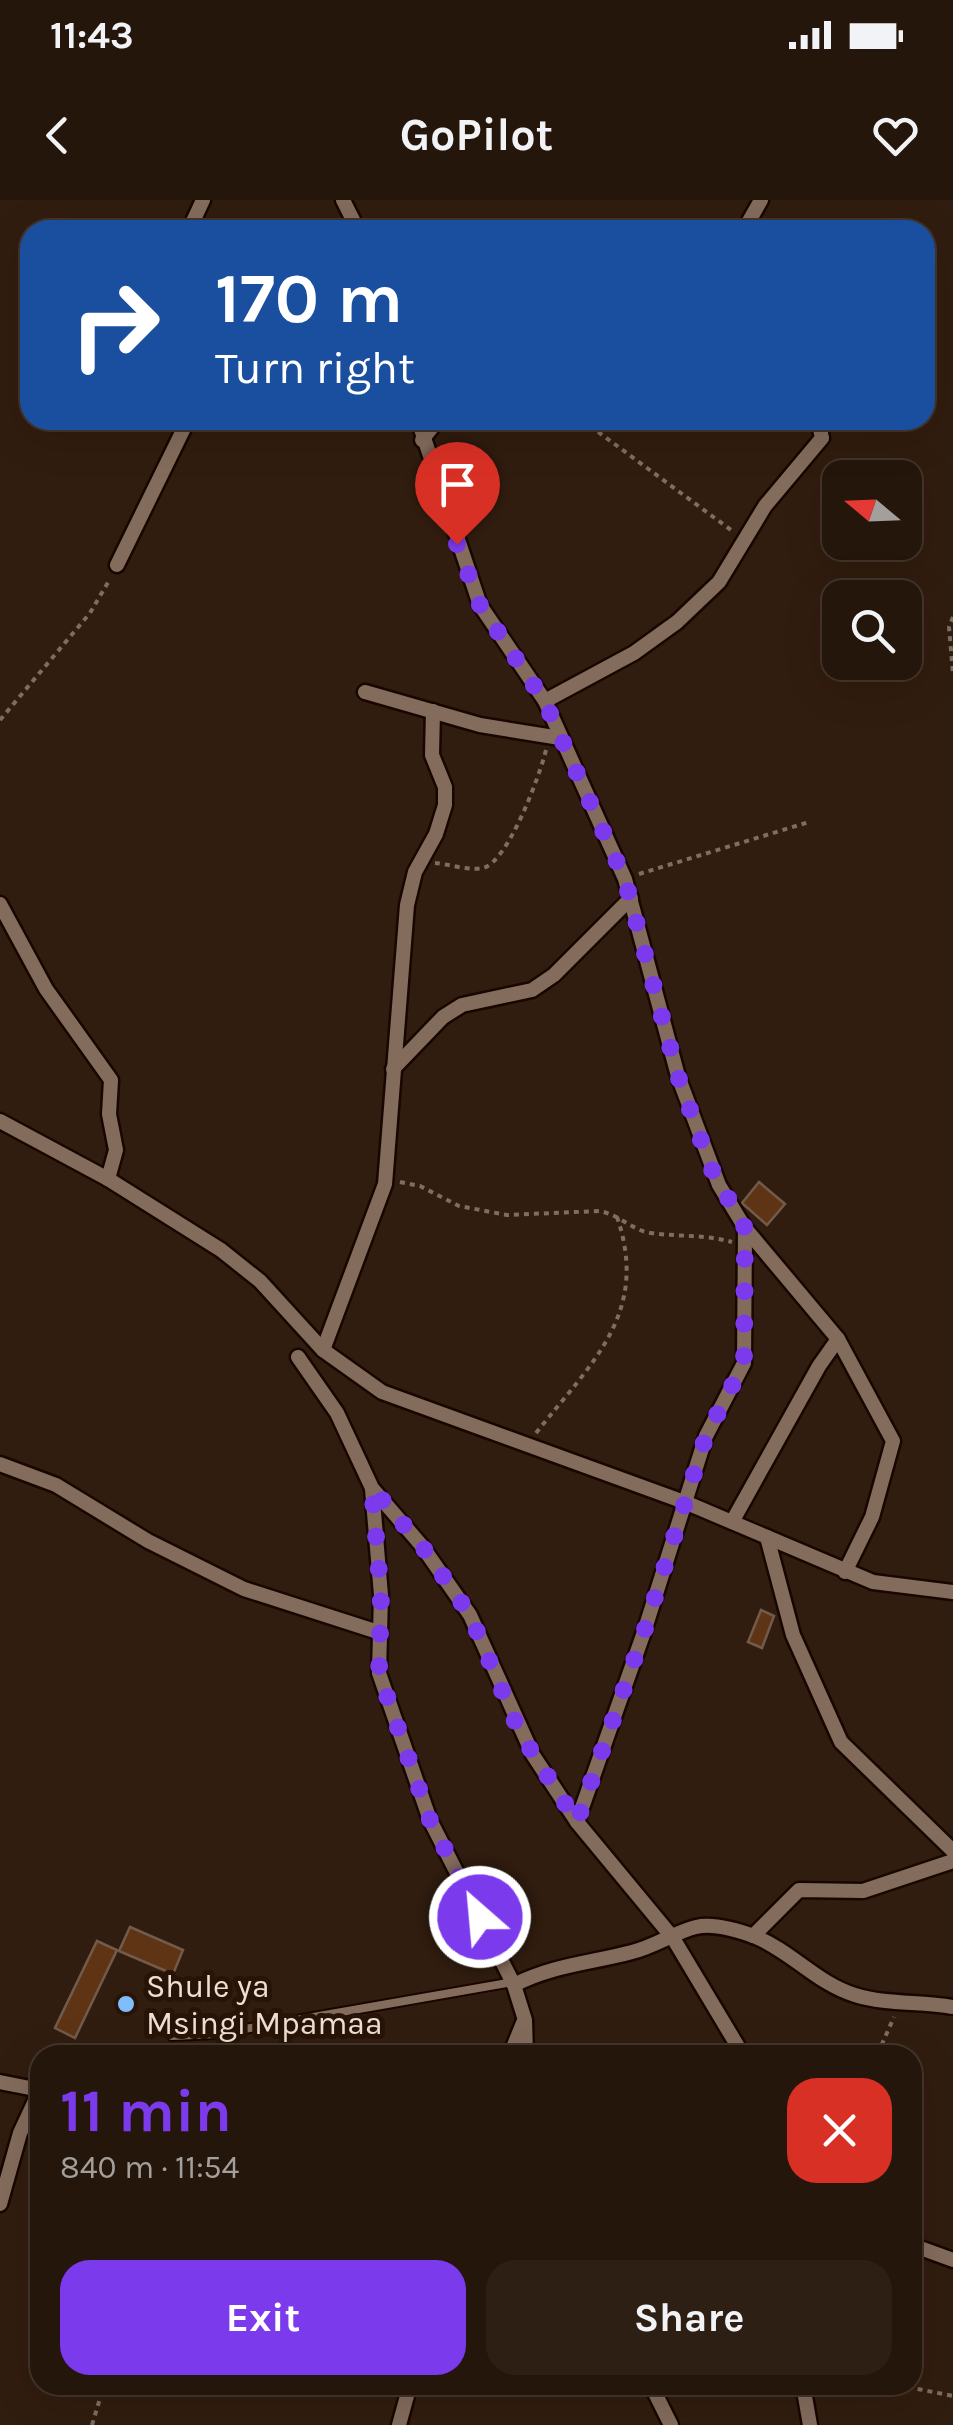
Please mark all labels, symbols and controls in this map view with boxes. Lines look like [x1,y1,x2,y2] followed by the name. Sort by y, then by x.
[50,13,134,58] text: 11:43
[30,108,85,163] icon: back
[868,108,923,163] icon: heart
[400,109,553,161] text: GoPilot
[215,258,403,340] text: 170 m
[50,260,180,390] icon: right
[215,342,415,394] text: Turn right
[415,442,500,545] pin
[430,457,485,512] icon: arrive
[822,460,922,560] north arrow
[822,460,922,680] map controls
[822,580,922,680] button: search
[428,1865,532,1969] position arrow
[146,1968,383,2042] place label: Shule ya Msingi Mpamaa
[115,1993,137,2015] marker: Shule ya Msingi Mpamaa
[60,2076,232,2146] text: 11 min
[787,2078,892,2183] button: close
[60,2149,239,2186] text: 840 m · 11:54
[60,2260,466,2375] button: Exit
[486,2260,892,2375] button: Share

